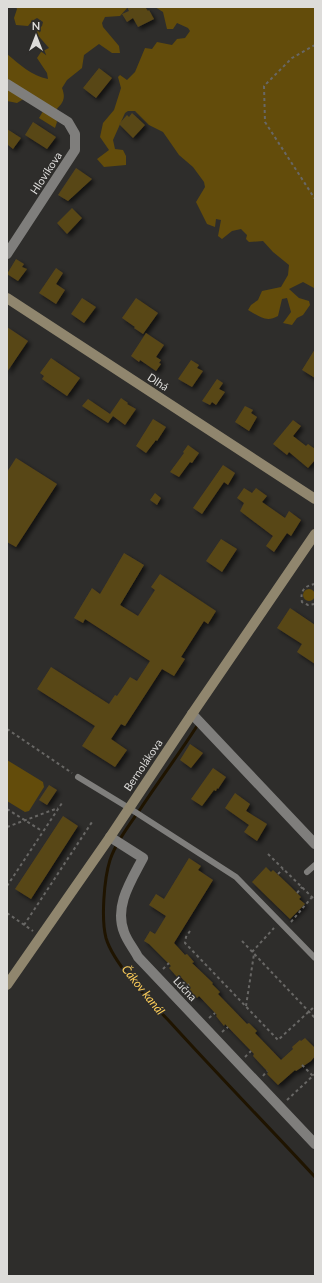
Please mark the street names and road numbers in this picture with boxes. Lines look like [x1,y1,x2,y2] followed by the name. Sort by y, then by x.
[27,149,64,196] street label: Hlovíkova
[145,370,171,393] street label: Dlhá
[121,736,165,793] street label: Bernolákova
[171,974,200,1003] street label: Lúčna

